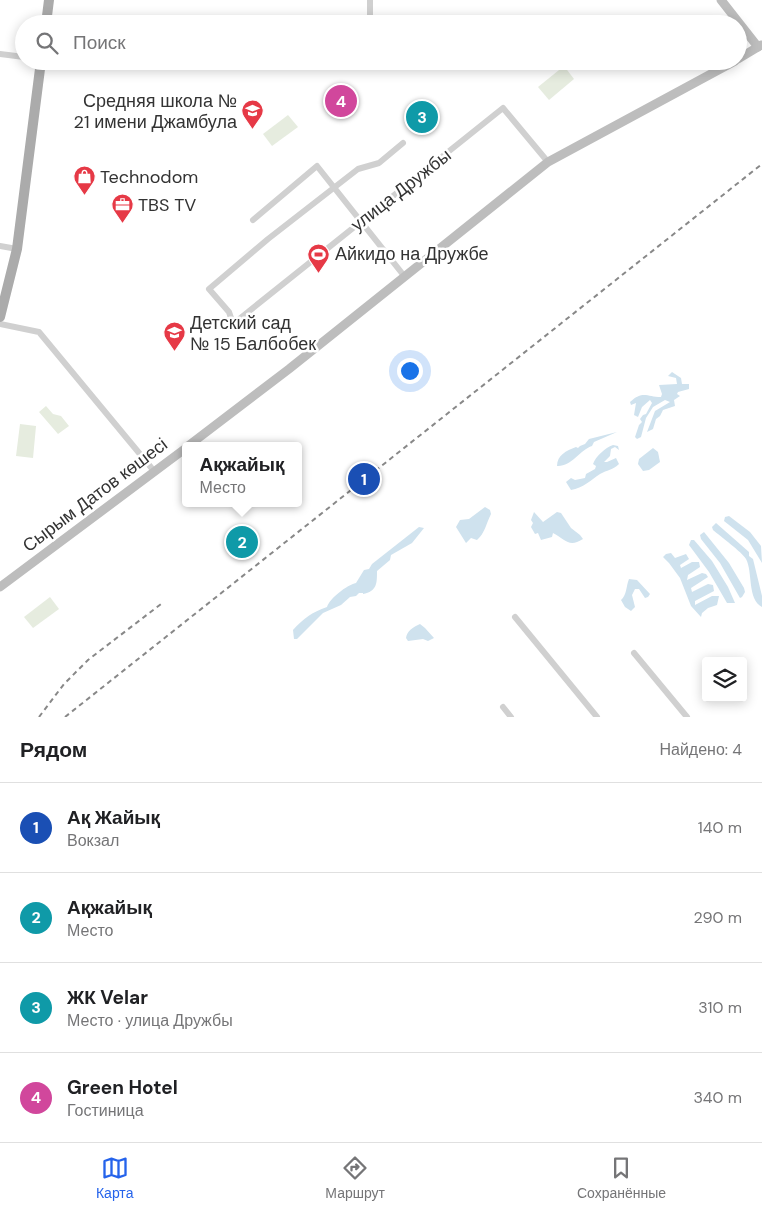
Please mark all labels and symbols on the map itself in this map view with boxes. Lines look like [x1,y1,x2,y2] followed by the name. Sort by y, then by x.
[325,82,357,120] pin: 4
[74,89,238,134] place label: Средняя школа № 21 имени Джамбула
[406,98,438,136] pin: 3
[241,99,265,130] school or university icon: Средняя школа № 21 имени Джамбула
[346,143,456,237] street label: улица Дружбы
[72,165,96,196] shop icon: Technodom
[100,165,198,189] place label: Technodom
[110,193,134,224] office icon: TBS TV
[138,193,196,217] place label: TBS TV
[307,242,331,273] sports icon: Айкидо на Дружбе
[335,242,489,266] place label: Айкидо на Дружбе
[190,311,316,356] place label: Детский сад № 15 Балбобек
[162,321,186,352] school or university icon: Детский сад № 15 Балбобек
[397,358,423,384] your location
[18,433,172,557] street label: Сырым Датов көшесі
[348,460,380,498] pin: 1
[226,523,258,561] pin: 2

